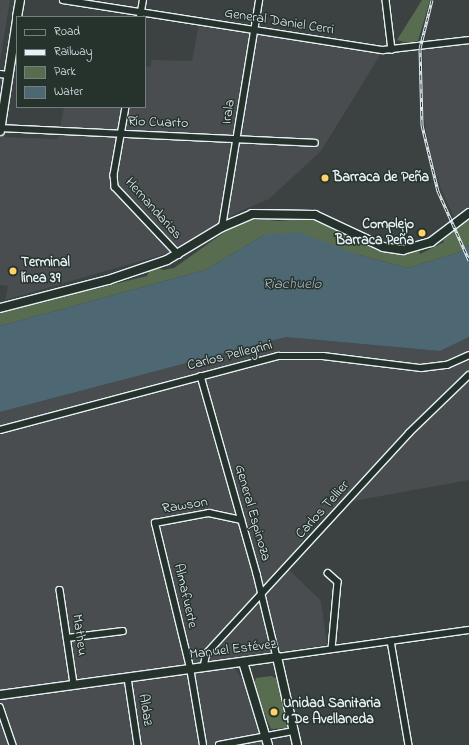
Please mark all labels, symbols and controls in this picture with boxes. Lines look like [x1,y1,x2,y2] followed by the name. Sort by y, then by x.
[223,5,335,39] street label: General Daniel Cerri
[16,16,146,108] legend
[54,23,80,41] text: Road
[54,43,92,61] text: Railway
[54,63,76,81] text: Park
[54,83,83,101] text: Water
[219,98,239,126] street label: Irala
[127,114,189,132] street label: Río Cuarto
[333,170,429,186] place label: Barraca de Peña
[320,173,330,183] marker: Barraca de Peña
[121,175,185,243] street label: Hernandarias
[336,217,414,250] place label: Complejo Barraca Peña
[417,228,427,238] marker: Complejo Barraca Peña
[21,255,70,288] place label: Terminal línea 39
[8,266,18,276] marker: Terminal línea 39
[263,276,321,294] water label: Riachuelo
[186,337,274,375] street label: Carlos Pellegrini
[230,463,274,563] street label: General Espinoza
[293,478,353,542] street label: Carlos Tellier
[161,494,209,518] street label: Rawson
[169,562,201,630] street label: Almafuerte
[68,613,90,657] street label: Matheu
[189,636,277,664] street label: Manuel Estévez
[134,693,156,727] street label: Aldaz
[283,696,381,728] place label: Unidad Sanitaria 4 De Avellaneda
[268,706,280,718] marker: Unidad Sanitaria 4 De Avellaneda

